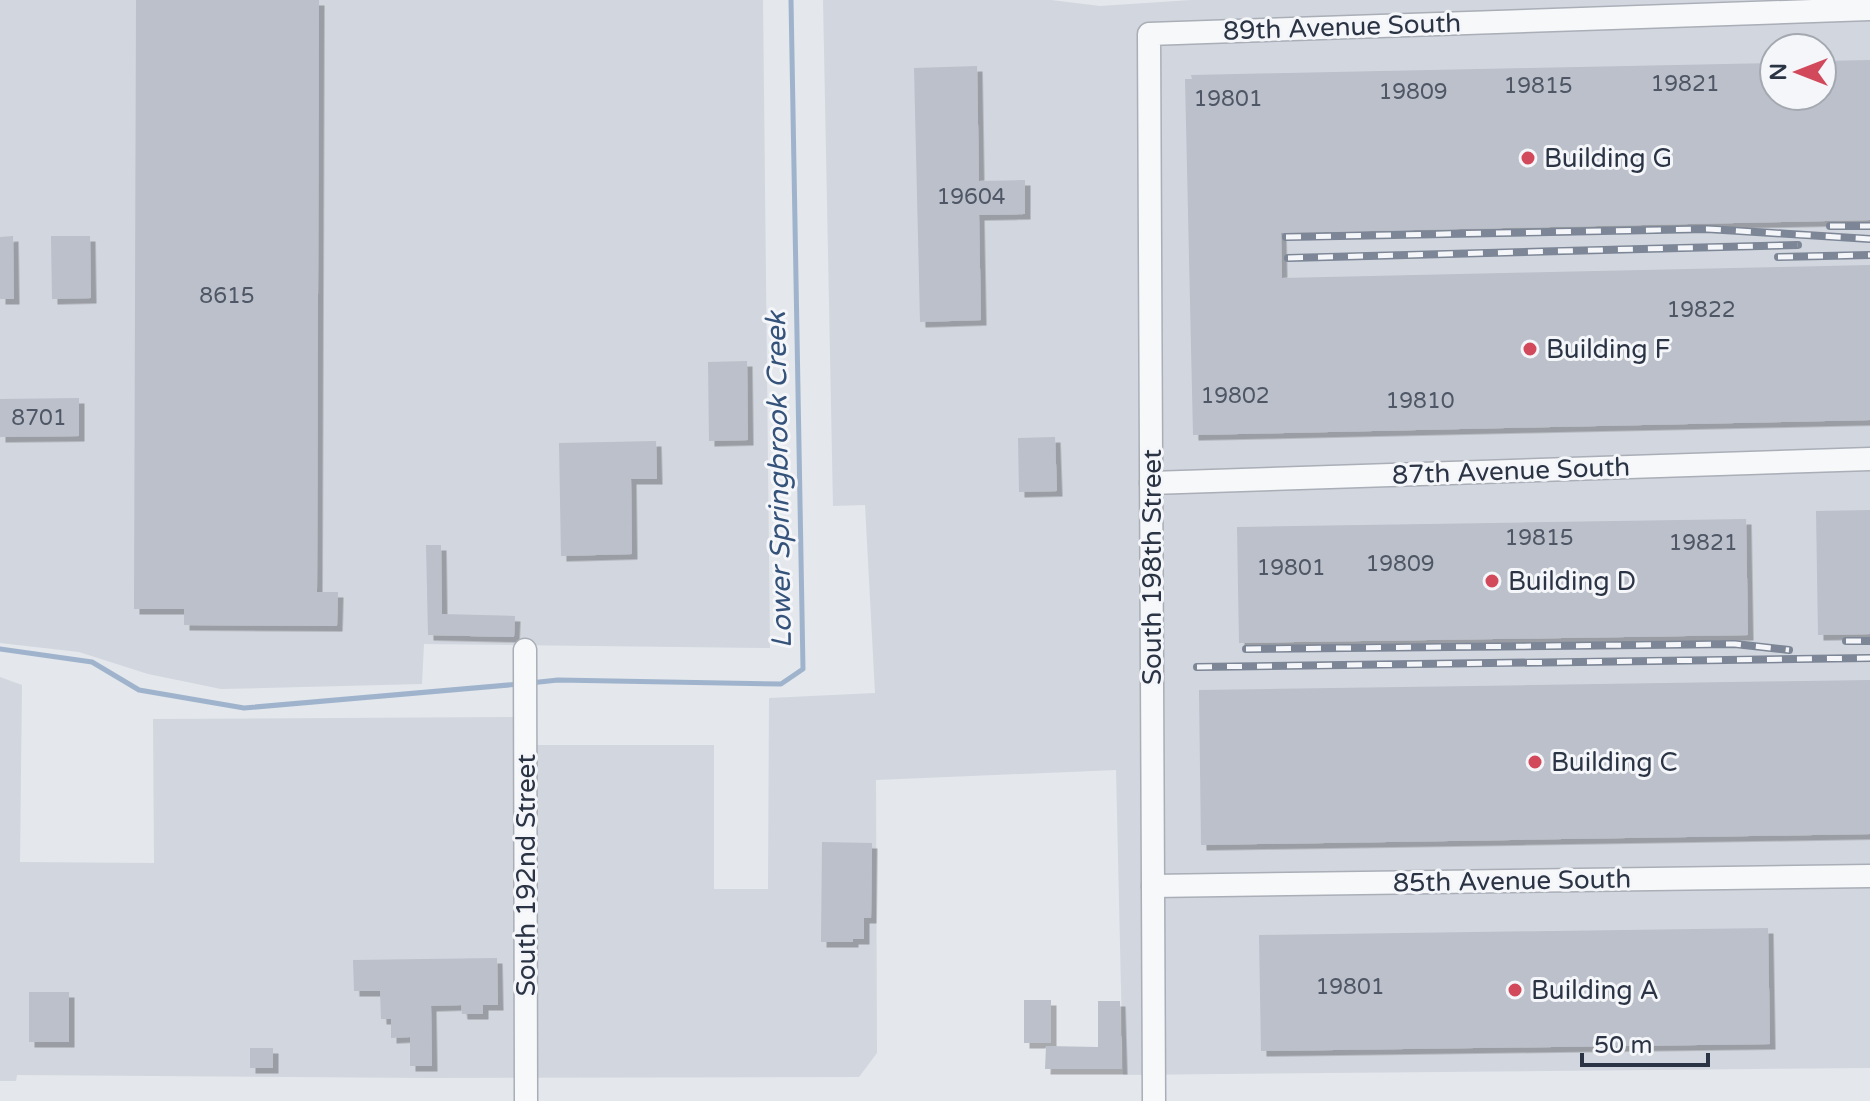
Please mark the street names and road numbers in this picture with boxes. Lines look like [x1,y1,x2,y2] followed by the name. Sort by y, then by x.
[1222,7,1462,47] street label: 89th Avenue South
[1137,449,1168,685] street label: South 198th Street
[1391,451,1631,491] street label: 87th Avenue South
[511,754,542,996] street label: South 192nd Street
[1393,863,1631,899] street label: 85th Avenue South

